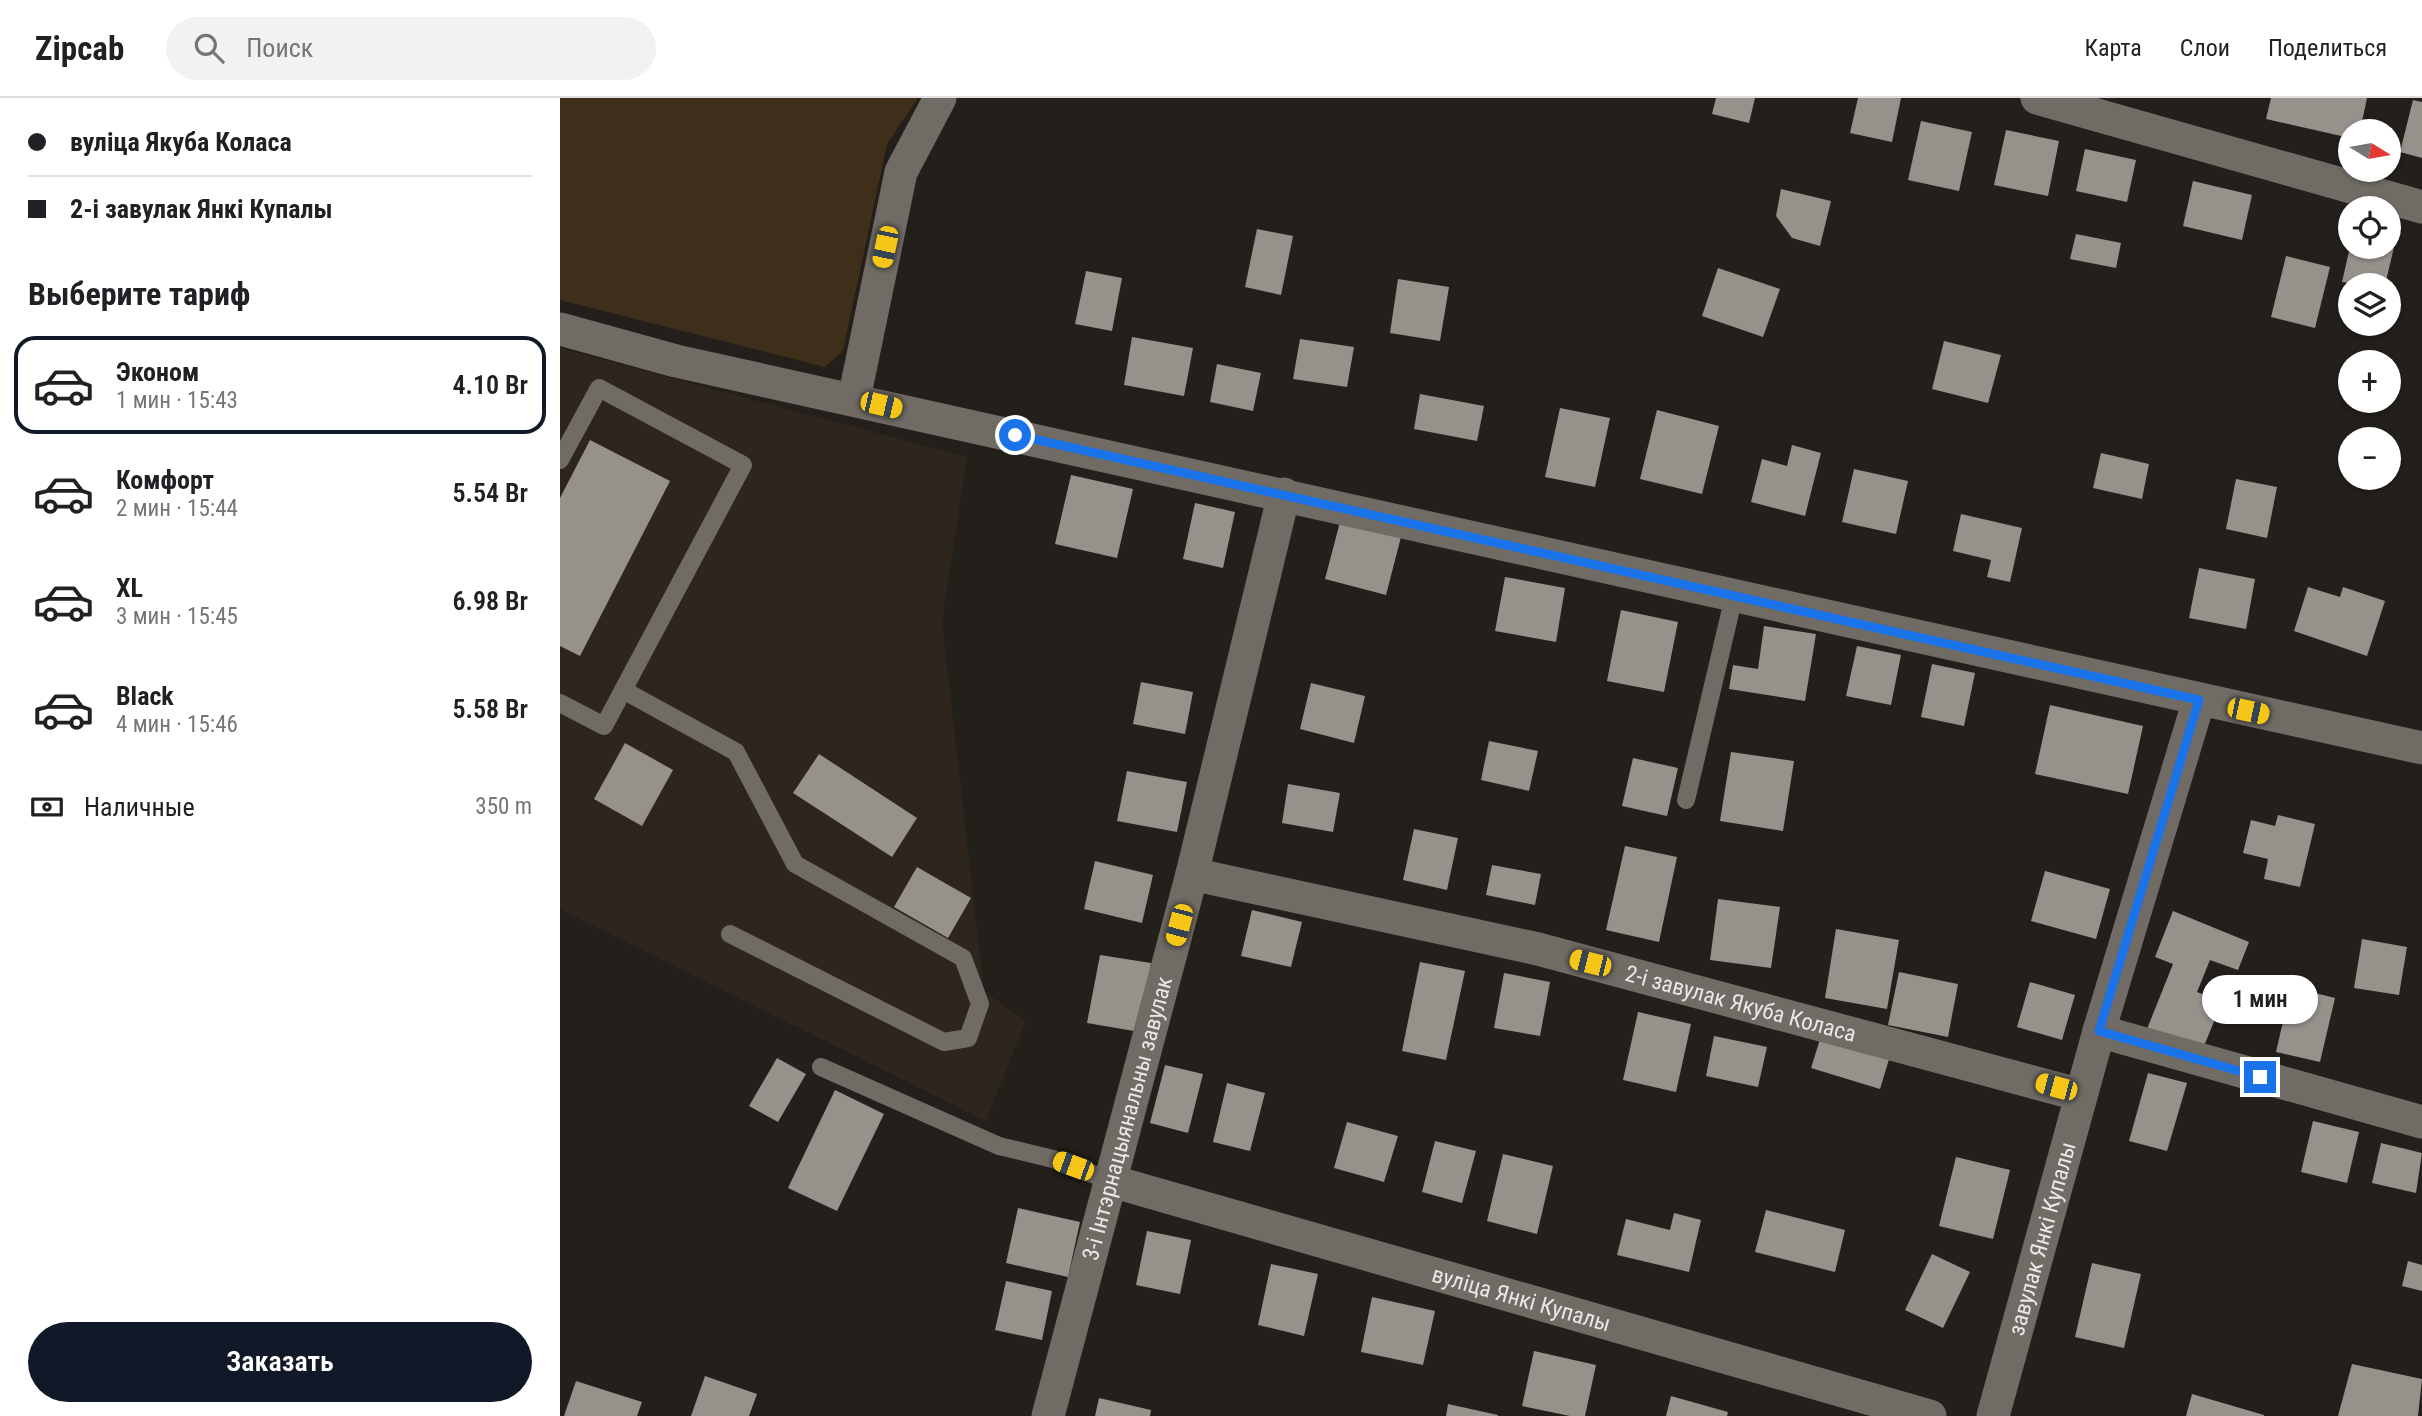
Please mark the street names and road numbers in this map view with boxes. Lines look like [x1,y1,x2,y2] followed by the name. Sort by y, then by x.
[1622,960,1859,1048] street label: 2-і завулак Якуба Коласа
[1077,974,1178,1263] street label: 3-і Інтэрнацыянальны завулак
[2003,1139,2082,1338] street label: завулак Янкі Купалы
[1429,1261,1614,1338] street label: вуліца Янкі Купалы

